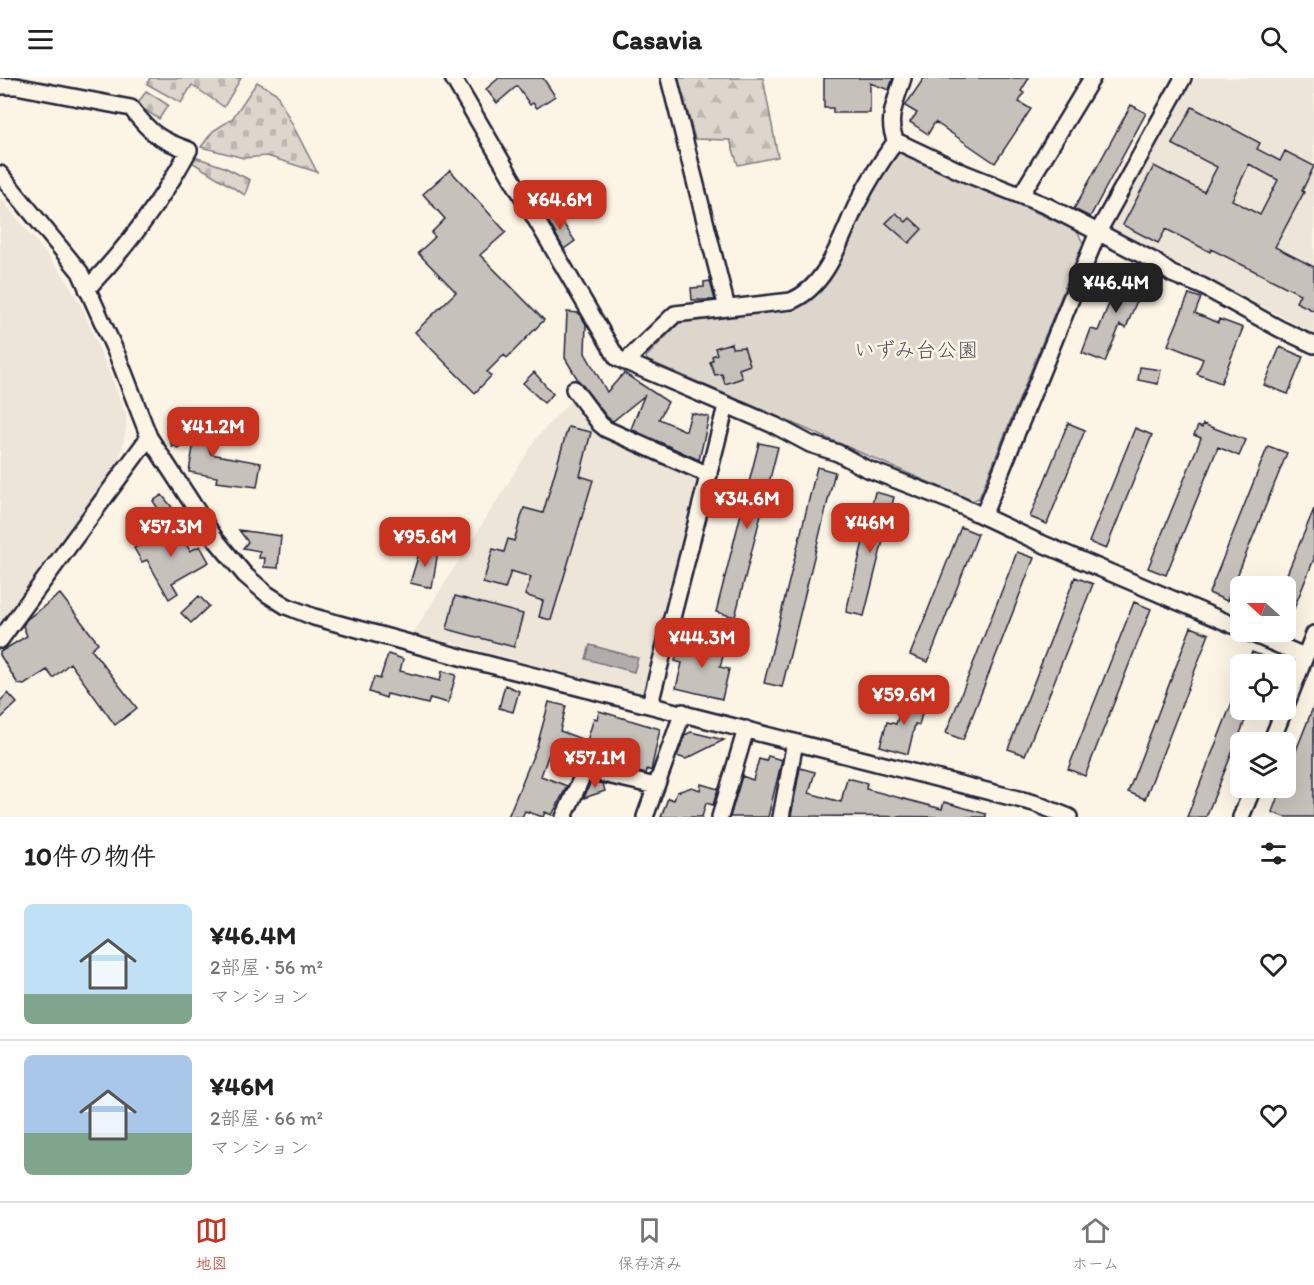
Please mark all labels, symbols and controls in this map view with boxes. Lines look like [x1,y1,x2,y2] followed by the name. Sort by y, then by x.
[24,23,57,56] icon: menu
[612,23,702,56] text: Casavia
[1257,23,1290,56] icon: search
[511,180,609,231] pin: ¥64.6M
[527,187,593,211] text: ¥64.6M
[1067,263,1165,314] pin: ¥46.4M
[1083,270,1149,294] text: ¥46.4M
[854,337,978,362] park label: いずみ台公園
[164,407,262,458] pin: ¥41.2M
[181,414,245,438] text: ¥41.2M
[698,479,796,530] pin: ¥34.6M
[714,486,780,510] text: ¥34.6M
[834,503,906,554] pin: ¥46M
[122,507,220,558] pin: ¥57.3M
[845,510,895,534] text: ¥46M
[139,514,203,538] text: ¥57.3M
[376,517,474,568] pin: ¥95.6M
[393,524,457,548] text: ¥95.6M
[1230,576,1296,642] north arrow
[1230,576,1296,798] map controls
[653,618,751,669] pin: ¥44.3M
[669,625,735,649] text: ¥44.3M
[1230,654,1296,720] button: locate
[855,675,953,726] pin: ¥59.6M
[872,682,936,706] text: ¥59.6M
[1230,732,1296,798] button: layers
[546,738,644,789] pin: ¥57.1M
[564,745,626,769] text: ¥57.1M
[1257,837,1290,870] icon: filters
[24,840,156,872] text: 10件の物件
[210,919,296,951] text: ¥46.4M
[72,928,144,1000] icon: home
[1257,948,1290,981] icon: heart
[210,955,323,979] text: 2部屋 · 56 m²
[210,984,309,1008] text: マンション
[210,1070,274,1102] text: ¥46M
[72,1079,144,1151] icon: home
[1257,1099,1290,1132] icon: heart
[210,1106,323,1130] text: 2部屋 · 66 m²
[210,1135,309,1159] text: マンション
[195,1214,228,1274] tab: 地図
[618,1214,682,1274] tab: 保存済み
[1072,1214,1119,1274] tab: ホーム

